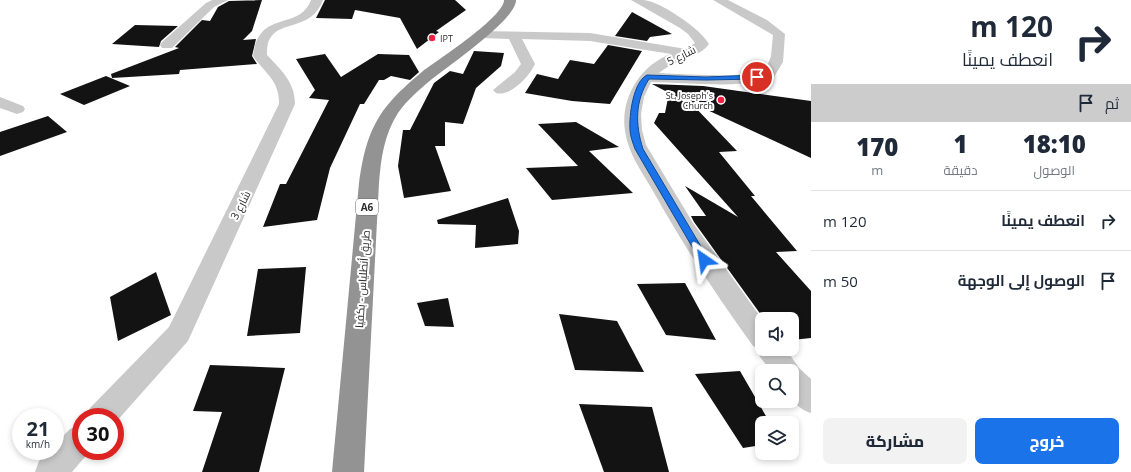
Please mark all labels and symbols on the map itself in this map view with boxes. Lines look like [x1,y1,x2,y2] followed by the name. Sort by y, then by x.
[440,32,453,45] place label: IPT
[427,33,437,43] marker: IPT
[664,42,698,69] street label: شارع 5
[740,60,774,94] pin
[666,89,713,112] place label: St. Joseph's Church
[716,95,726,105] marker: St. Joseph's Church
[226,188,254,222] street label: شارع 3
[356,199,378,215] road number: A6
[351,229,373,329] street label: طريق أنطلياس - بكفيا
[683,239,725,281] position arrow
[72,408,124,460] speed limit sign: 30

